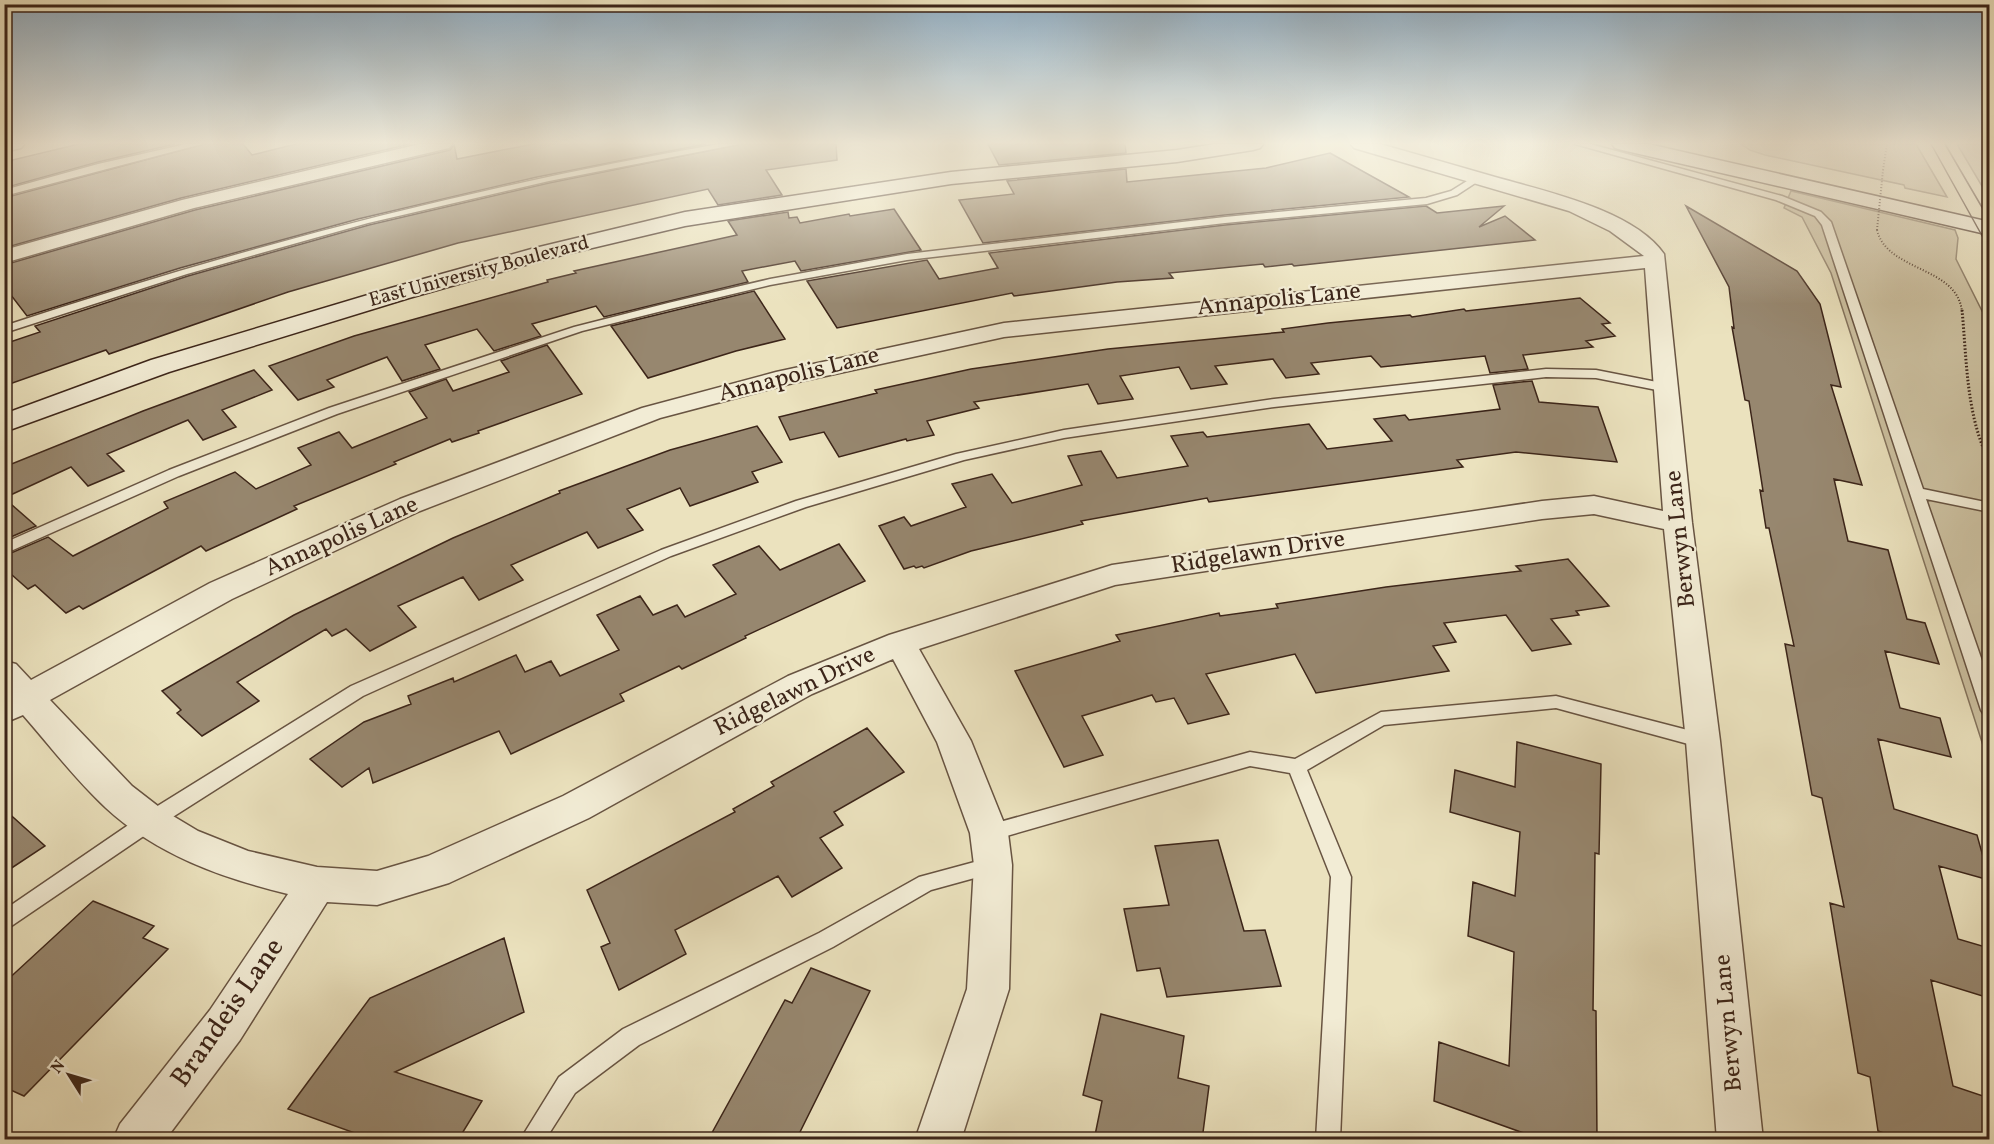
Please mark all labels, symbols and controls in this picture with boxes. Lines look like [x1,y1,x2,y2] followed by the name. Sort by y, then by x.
[366,229,592,315] street label: East University Boulevard
[1195,275,1363,325] street label: Annapolis Lane
[715,339,883,411] street label: Annapolis Lane
[1657,469,1705,609] street label: Berwyn Lane
[260,488,424,586] street label: Annapolis Lane
[1169,522,1347,584] street label: Ridgelawn Drive
[709,638,881,746] street label: Ridgelawn Drive
[162,930,294,1096] street label: Brandeis Lane
[1706,953,1752,1093] street label: Berwyn Lane
[39,1045,99,1105] north arrow
[46,1056,71,1078] text: N

